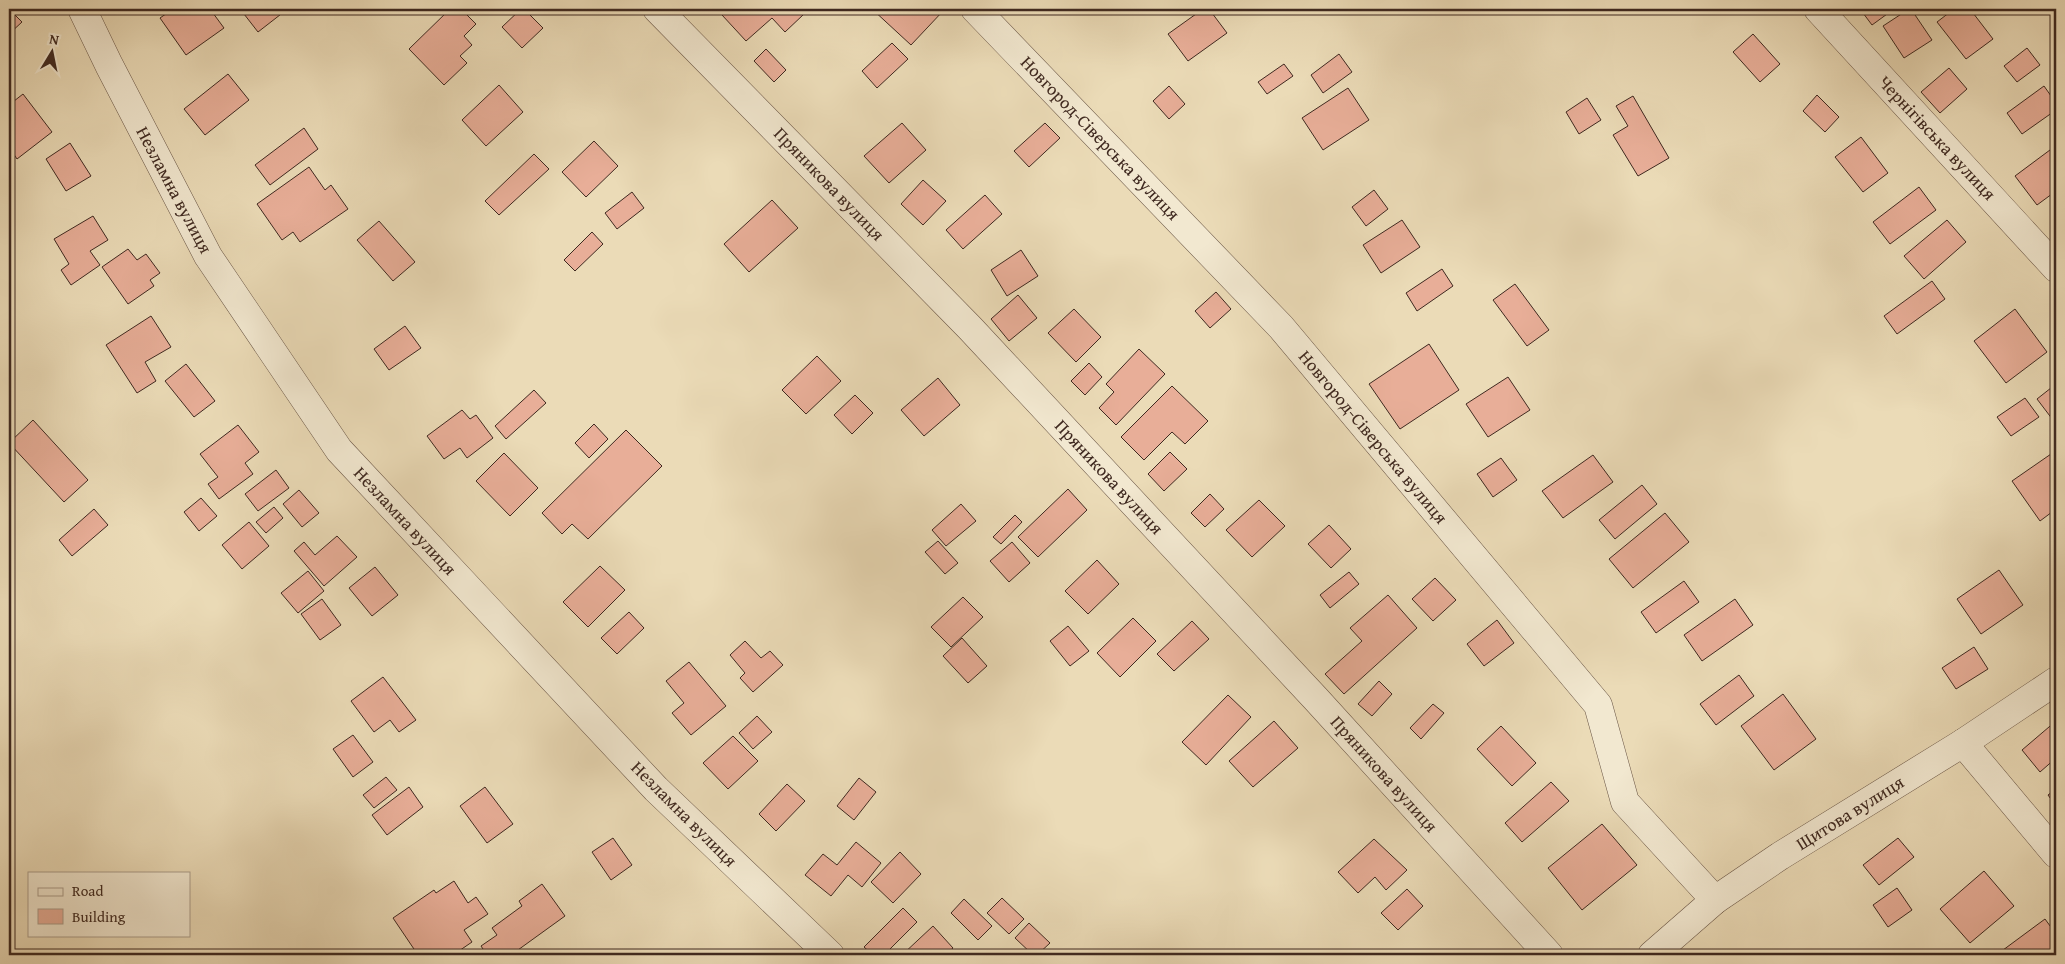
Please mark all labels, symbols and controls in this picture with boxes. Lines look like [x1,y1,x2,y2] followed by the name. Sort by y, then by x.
[28,28,78,78] north arrow
[48,29,61,50] text: N
[1014,49,1186,226] street label: Новгород-Сіверська вулиця
[1872,69,2003,206] street label: Чернігівська вулиця
[130,121,219,258] street label: Незламна вулиця
[768,121,891,247] street label: Пряникова вулиця
[1292,344,1454,530] street label: Новгород-Сіверська вулиця
[1049,413,1170,541] street label: Пряникова вулиця
[348,460,463,581] street label: Незламна вулиця
[1324,709,1444,838] street label: Пряникова вулиця
[625,754,744,873] street label: Незламна вулиця
[1790,769,1909,857] street label: Щитова вулиця
[28,872,190,936] legend
[72,880,103,901] text: Road
[72,906,126,927] text: Building

